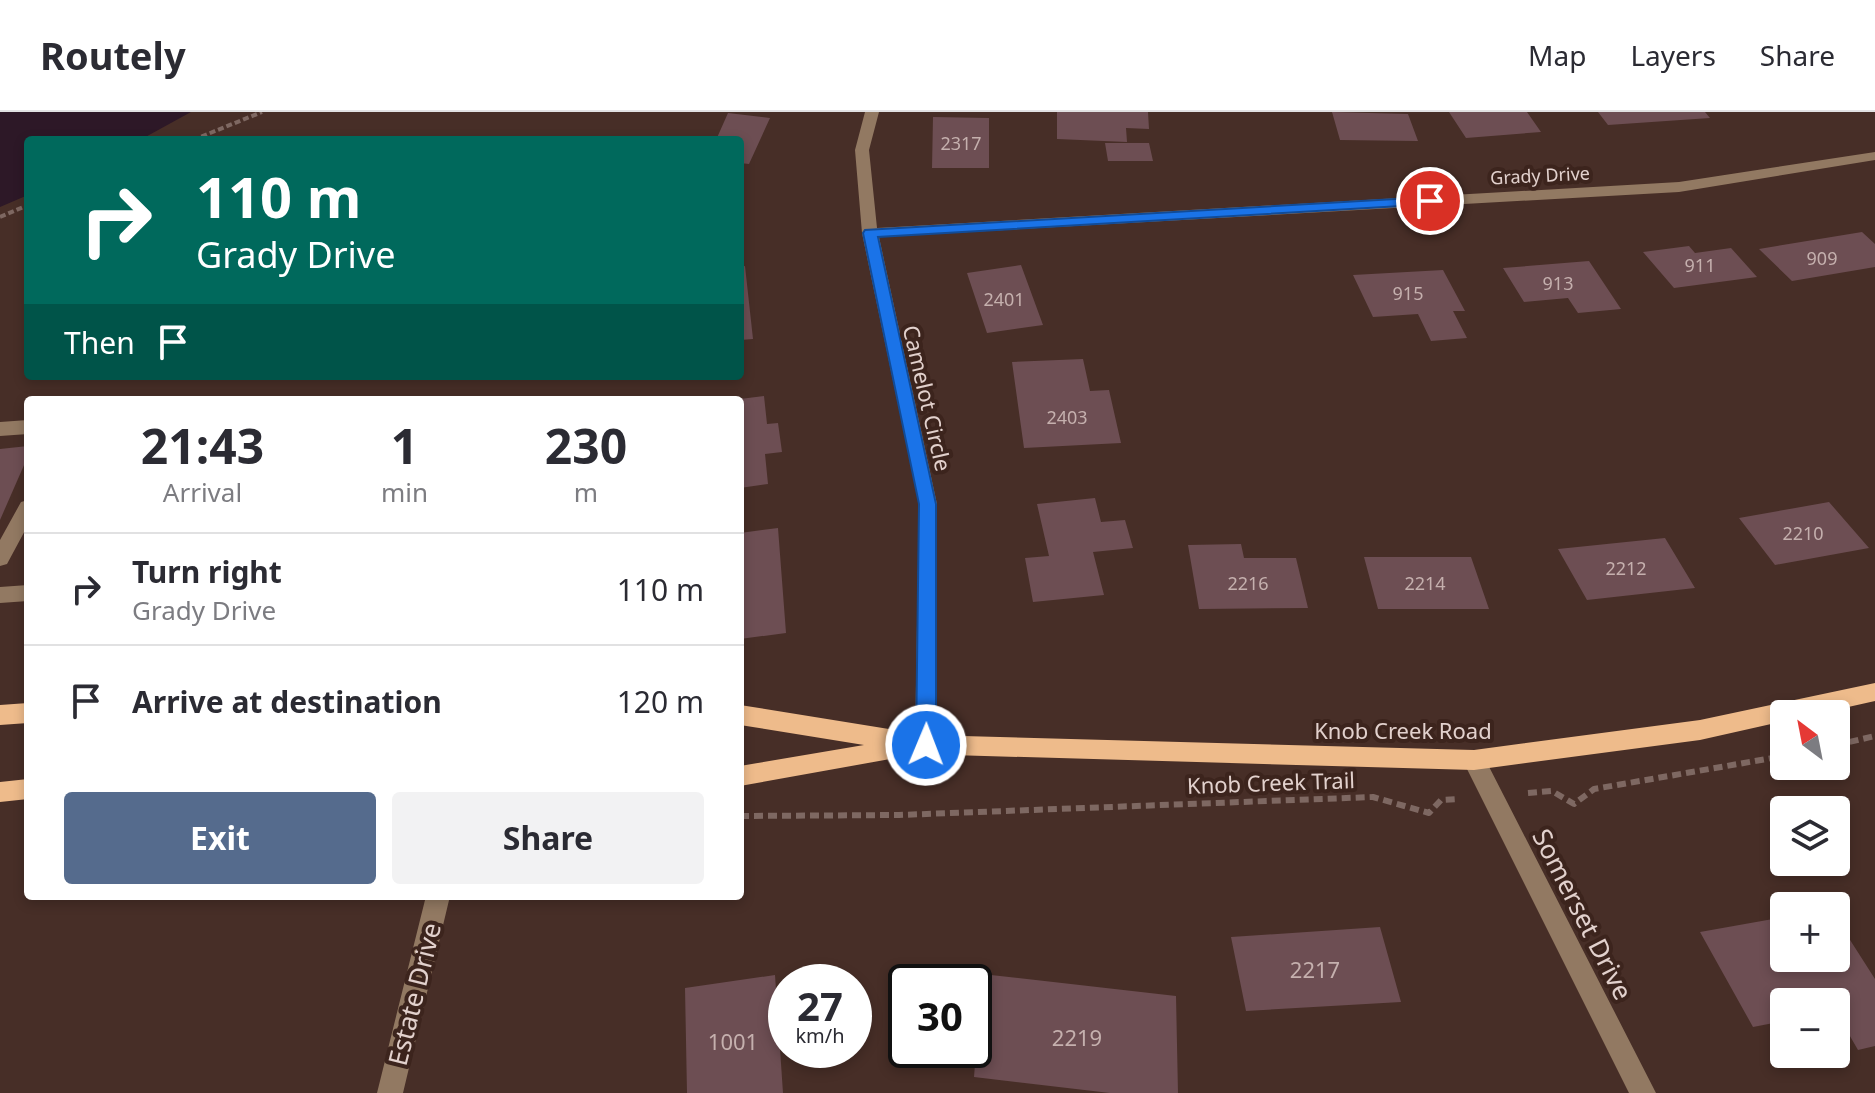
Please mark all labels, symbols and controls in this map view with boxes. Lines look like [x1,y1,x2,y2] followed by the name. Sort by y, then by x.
[40,29,186,81] text: Routely
[1528,36,1586,74] text: Map
[1630,36,1716,74] text: Layers
[1760,36,1835,74] text: Share
[940,131,982,155] house number: 2317
[196,158,361,234] text: 110 m
[1490,160,1590,190] street label: Grady Drive
[1396,167,1464,235] pin
[64,168,168,272] icon: right
[1408,179,1452,223] icon: arrive
[196,230,395,279] text: Grady Drive
[1807,246,1837,270] house number: 909
[1685,253,1715,277] house number: 911
[1543,271,1573,295] house number: 913
[1393,281,1423,305] house number: 915
[983,287,1025,311] house number: 2401
[151,320,195,364] icon: arrive
[64,322,135,363] text: Then
[897,322,959,474] street label: Camelot Circle
[1046,405,1088,429] house number: 2403
[141,413,264,478] text: 21:43
[391,413,418,478] text: 1
[545,413,627,478] text: 230
[163,474,242,510] text: Arrival
[381,474,428,510] text: min
[574,474,598,510] text: m
[1782,521,1824,545] house number: 2210
[132,551,282,592] text: Turn right
[1605,556,1647,580] house number: 2212
[64,567,108,611] icon: right
[617,569,704,610] text: 110 m
[1227,571,1269,595] house number: 2216
[1404,571,1446,595] house number: 2214
[132,592,276,628] text: Grady Drive
[64,679,108,723] icon: arrive
[132,681,442,722] text: Arrive at destination
[617,681,704,722] text: 120 m
[1770,700,1850,780] north arrow
[1770,700,1850,1068] map controls
[884,703,968,787] position arrow
[1314,715,1492,745] street label: Knob Creek Road
[1186,764,1356,800] street label: Knob Creek Trail
[64,792,376,884] button: Exit
[392,792,704,884] button: Share
[1770,796,1850,876] button: layers
[1524,822,1642,1006] street label: Somerset Drive
[1770,892,1850,972] button: +
[379,919,449,1069] street label: Estate Drive
[1290,954,1340,984] house number: 2217
[888,964,992,1068] speed limit sign: 30
[797,978,843,1033] text: 27
[1770,988,1850,1068] button: −
[795,1022,845,1049] text: km/h
[1052,1022,1102,1052] house number: 2219
[708,1026,758,1056] house number: 1001

